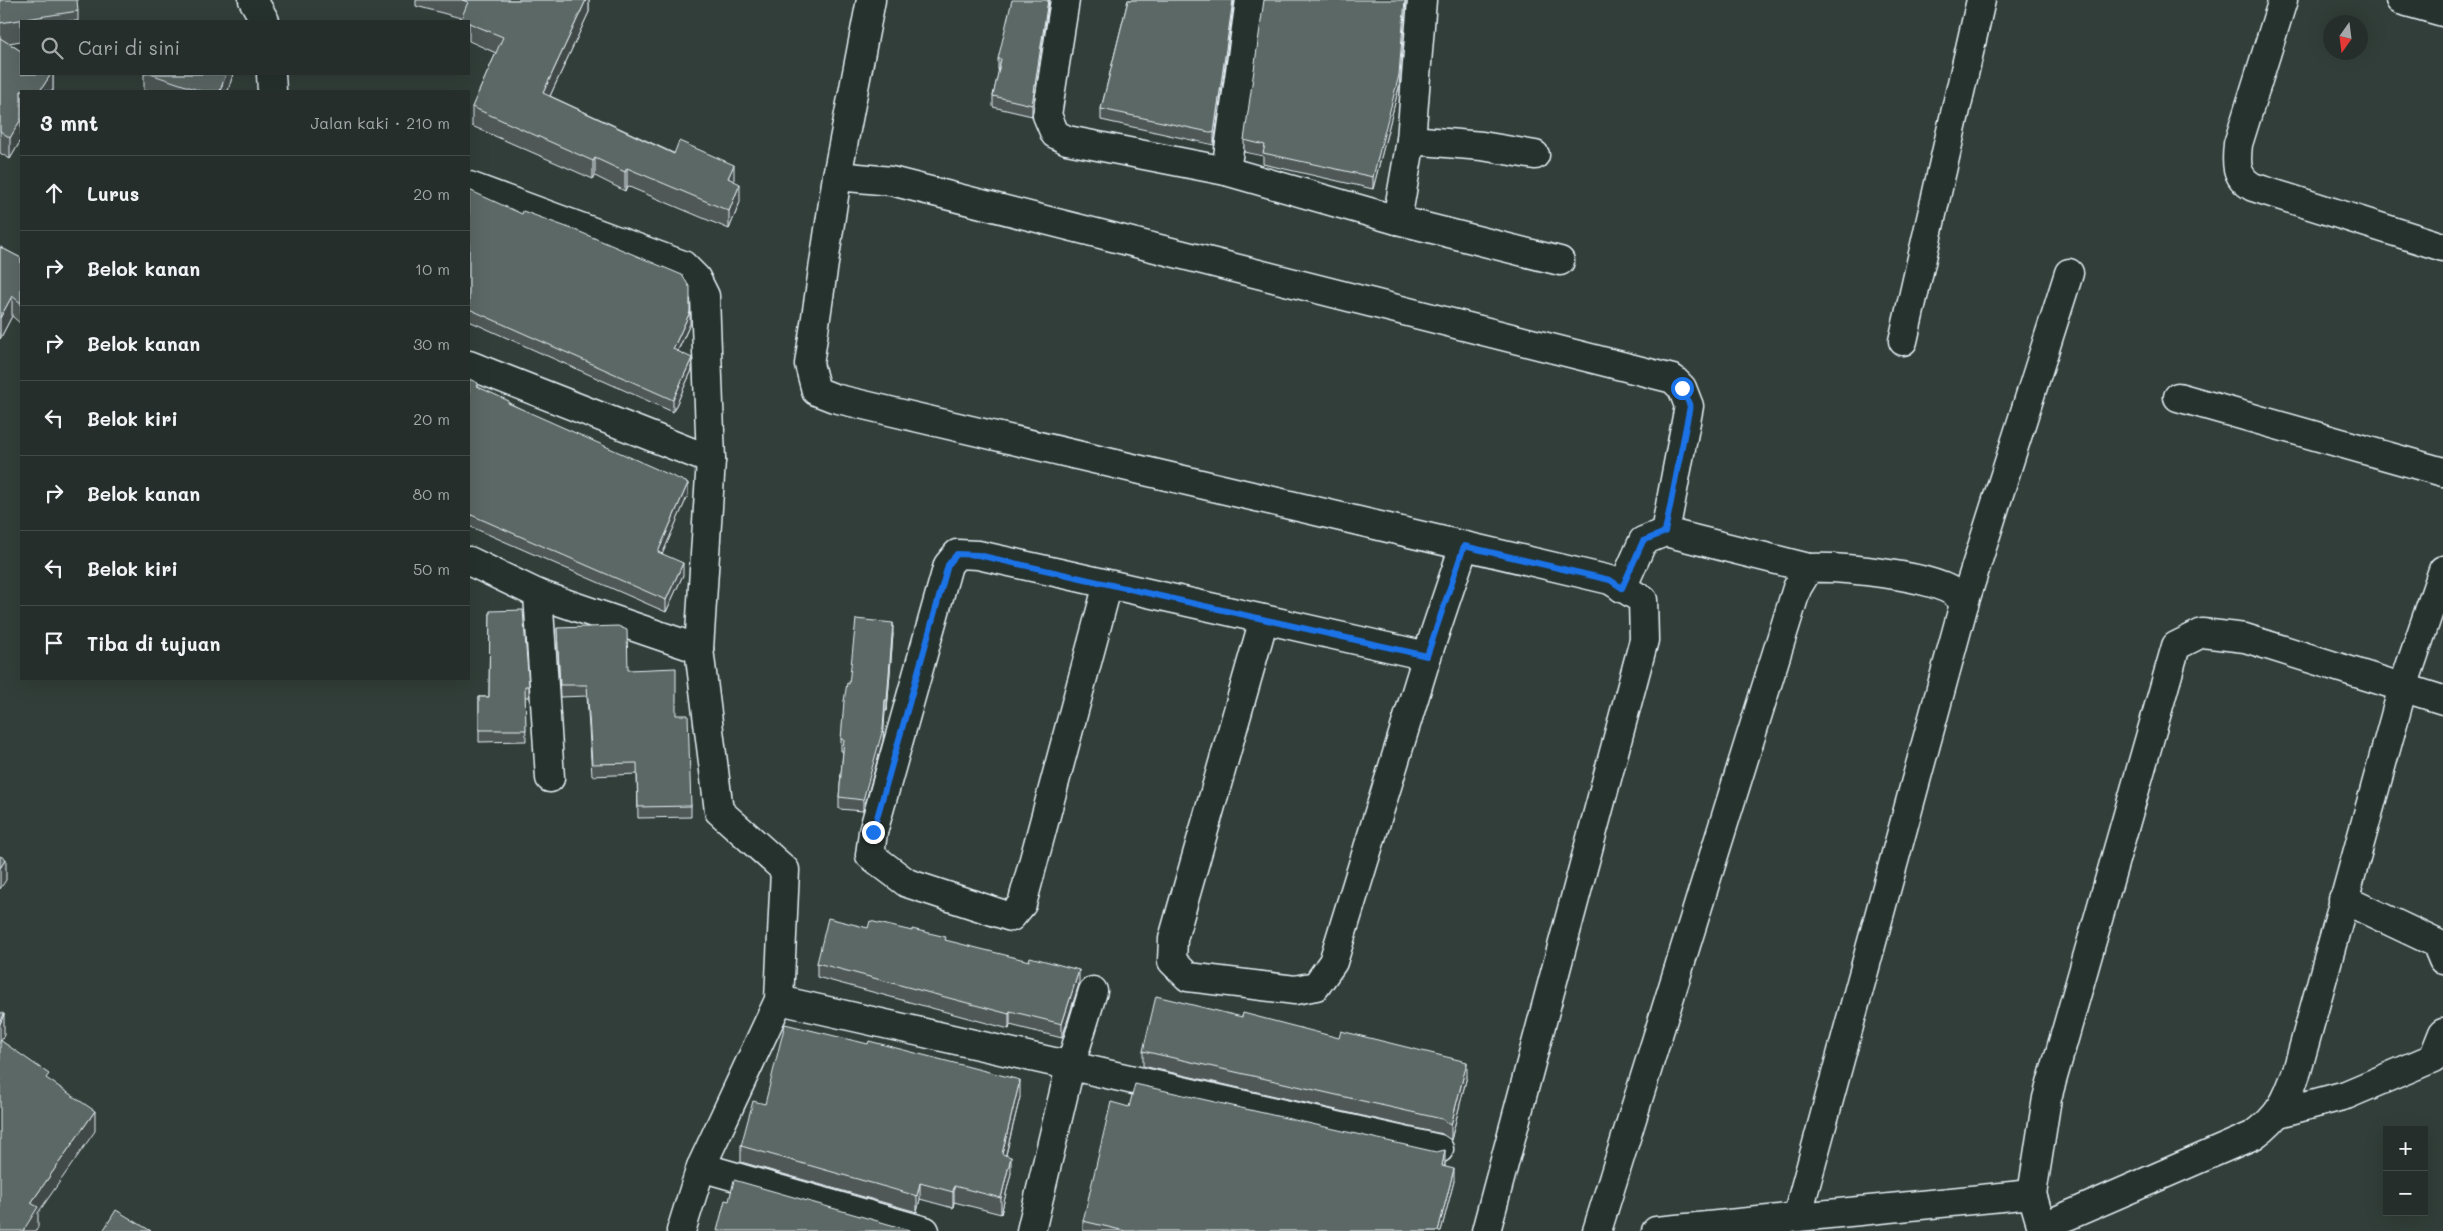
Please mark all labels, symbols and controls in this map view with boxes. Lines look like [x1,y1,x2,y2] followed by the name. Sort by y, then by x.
[2323,15,2368,60] north arrow
[20,20,470,75] search box
[38,34,66,62] icon: search
[78,35,180,60] text: Cari di sini
[40,109,98,136] text: 3 mnt
[310,112,450,133] text: Jalan kaki · 210 m
[40,179,68,207] icon: ahead
[87,181,139,206] text: Lurus
[413,183,450,204] text: 20 m
[40,254,68,282] icon: right
[87,256,200,281] text: Belok kanan
[415,258,450,279] text: 10 m
[40,329,68,357] icon: right
[87,331,200,356] text: Belok kanan
[413,333,450,354] text: 30 m
[1671,377,1694,400] route start
[40,404,68,432] icon: left
[87,406,178,431] text: Belok kiri
[413,408,450,429] text: 20 m
[40,479,68,507] icon: right
[87,481,200,506] text: Belok kanan
[413,483,450,504] text: 80 m
[40,554,68,582] icon: left
[87,556,178,581] text: Belok kiri
[413,558,450,579] text: 50 m
[40,629,68,657] icon: arrive
[87,631,220,656] text: Tiba di tujuan
[862,821,885,844] route end
[2383,1126,2428,1216] map controls
[2383,1126,2428,1171] button: +
[2383,1171,2428,1216] button: −

